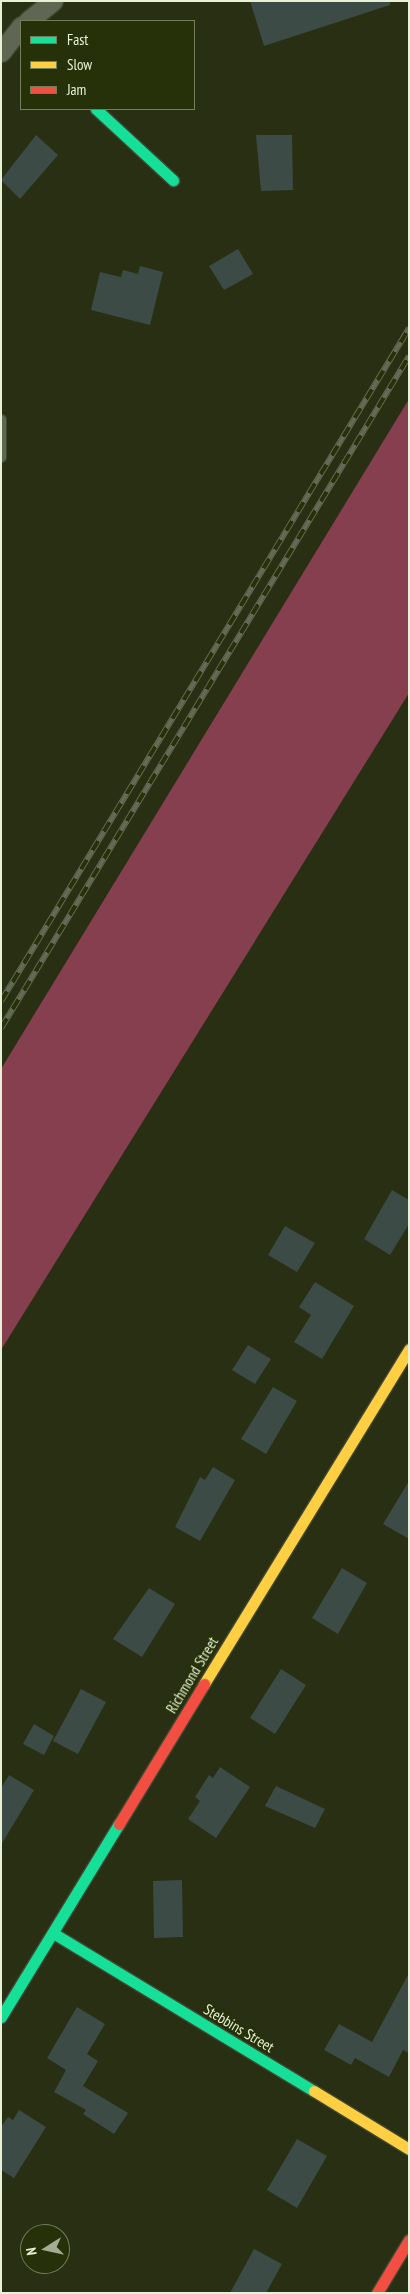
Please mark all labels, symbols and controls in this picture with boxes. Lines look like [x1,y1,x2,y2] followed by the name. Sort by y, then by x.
[20,20,195,110] legend
[67,30,88,49] text: Fast
[67,55,92,74] text: Slow
[67,80,86,99] text: Jam
[162,1634,222,1716] street label: Richmond Street
[201,2000,277,2056] street label: Stebbins Street
[20,2224,70,2274] north arrow
[22,2246,41,2257] text: N

